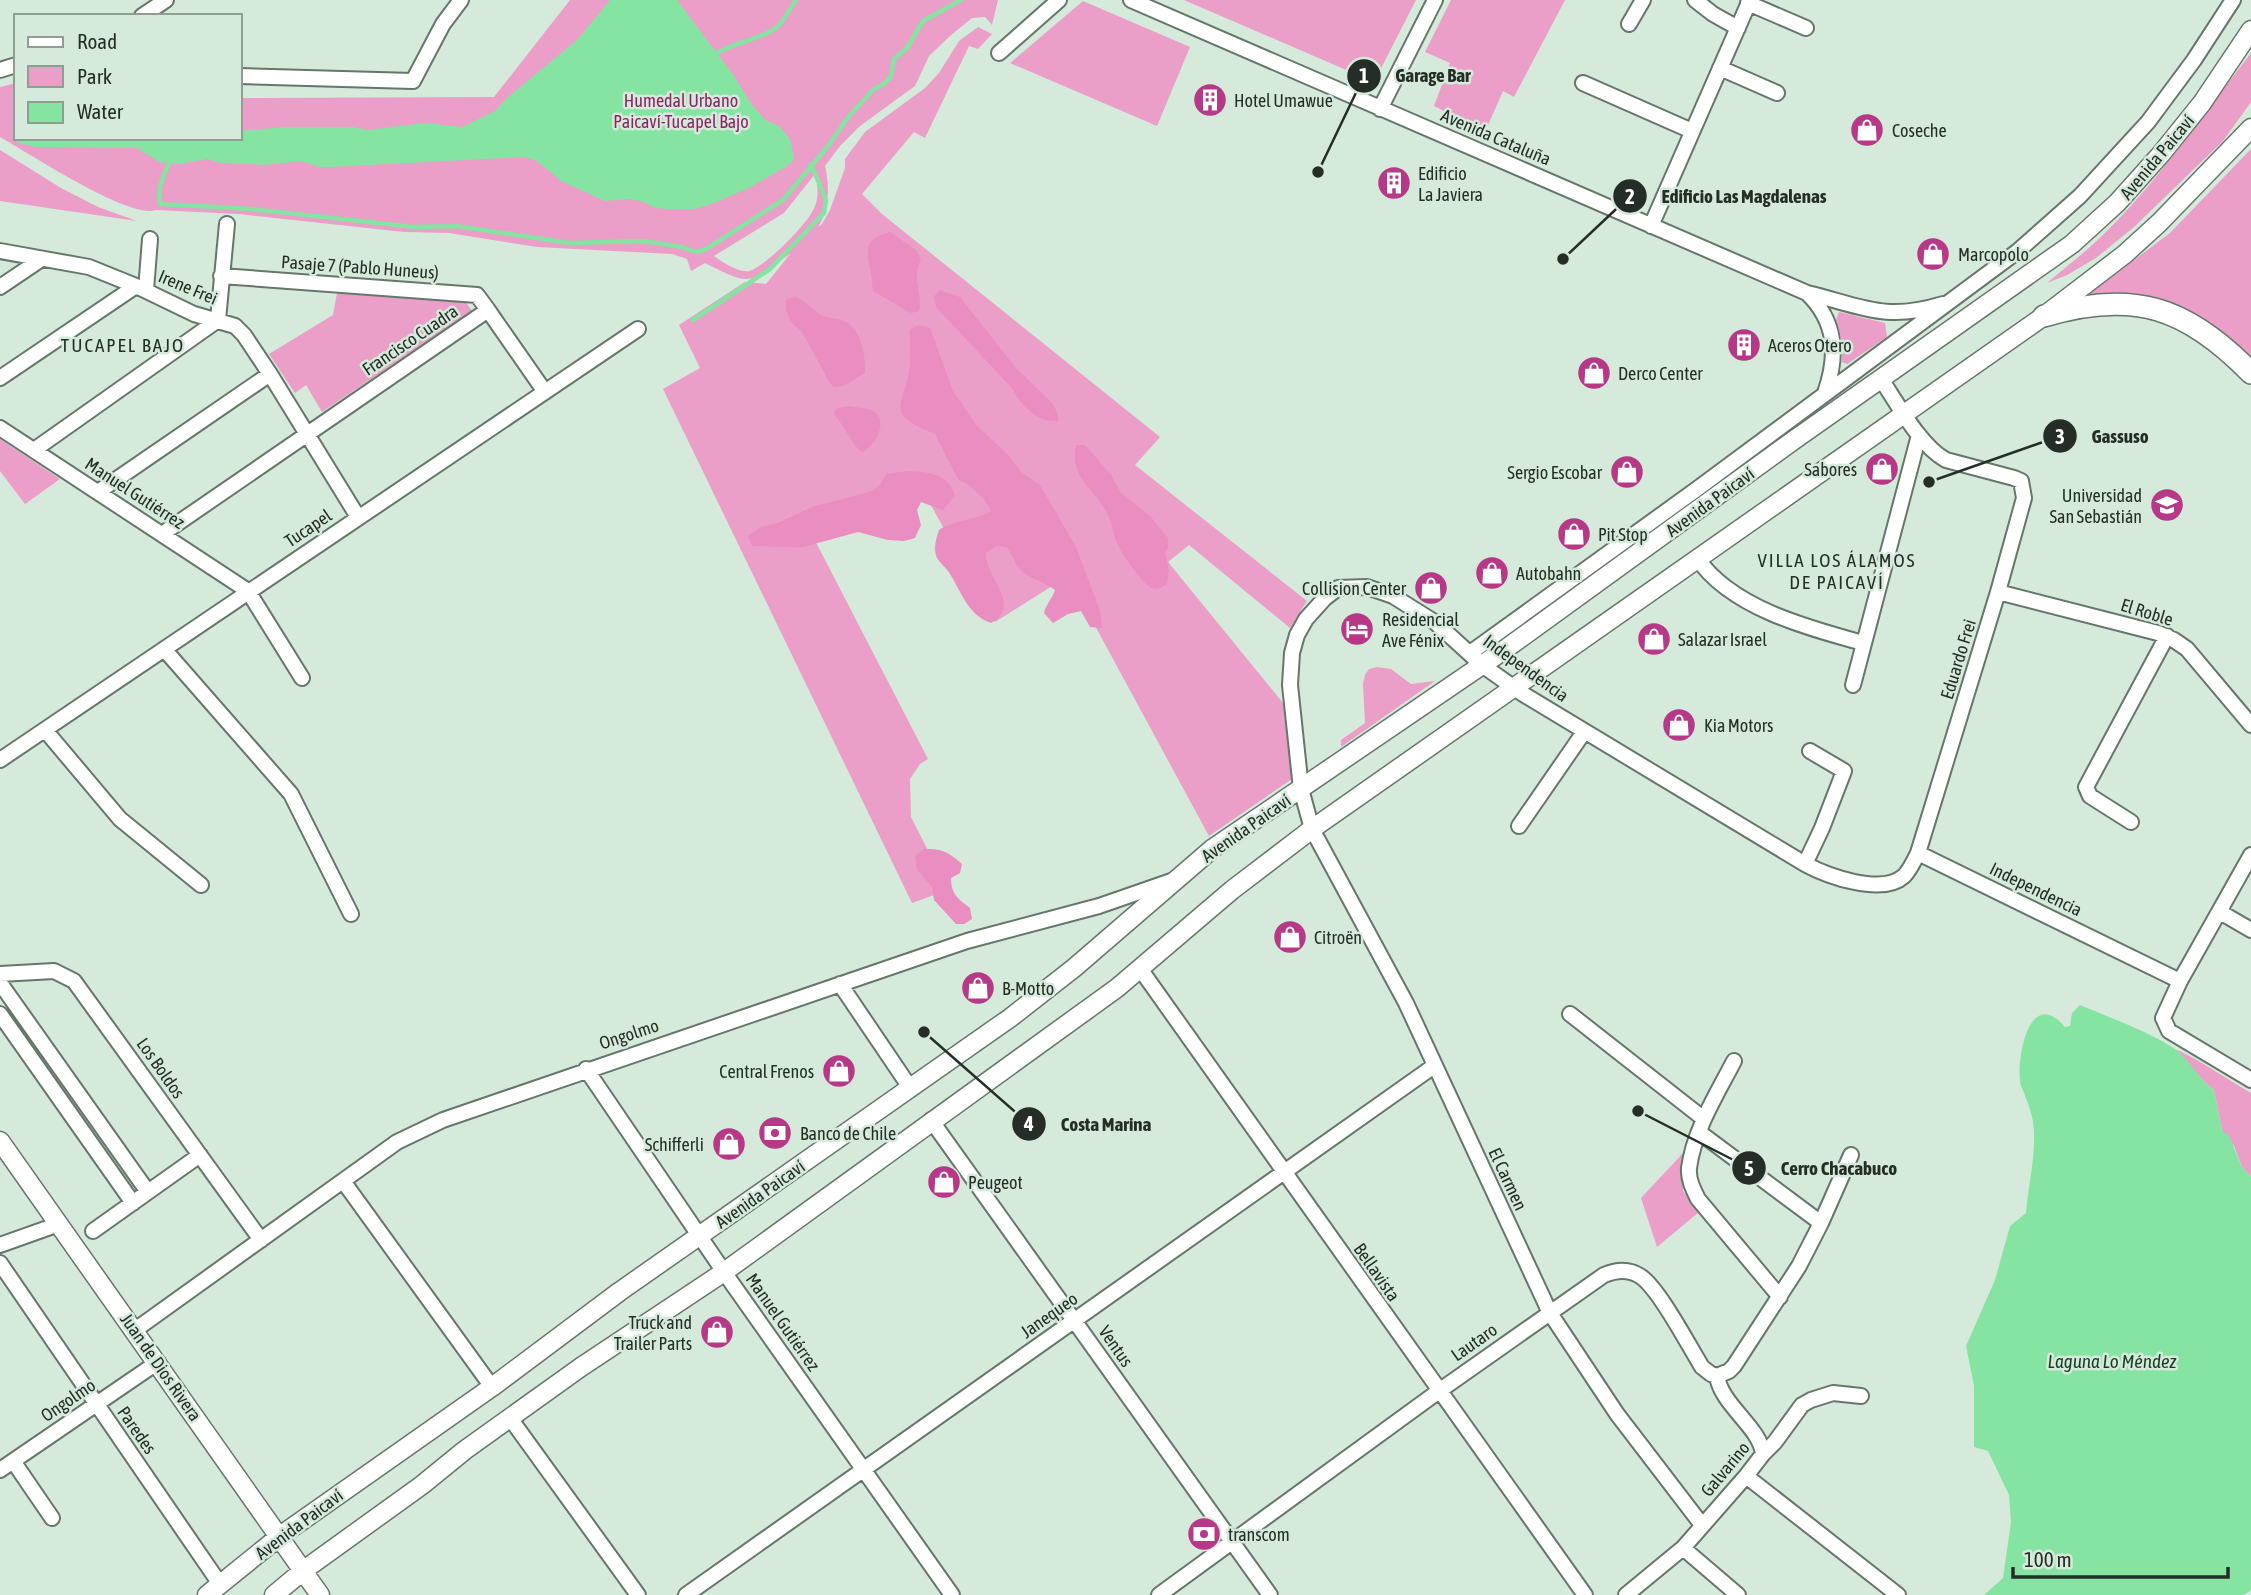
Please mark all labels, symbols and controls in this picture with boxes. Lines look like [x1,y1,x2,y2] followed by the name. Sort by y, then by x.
[14,14,242,140] legend
[77,29,117,53] text: Road
[1346,56,1485,96] callout: Garage Bar
[1359,63,1369,87] text: 1
[77,64,112,88] text: Park
[1395,64,1471,86] text: Garage Bar
[1191,81,1229,119] building icon: Hotel Umawue
[613,90,749,132] park label: Humedal Urbano Paicaví-Tucapel Bajo
[1234,90,1333,111] place label: Hotel Umawue
[77,99,124,123] text: Water
[1438,104,1554,170] street label: Avenida Cataluña
[2116,110,2198,204] street label: Avenida Paicaví
[1848,111,1886,149] shop icon: Coseche
[1892,120,1947,141] place label: Coseche
[1418,163,1483,205] place label: Edificio La Javiera
[1375,164,1413,202] building icon: Edificio La Javiera
[1612,176,1840,216] callout: Edificio Las Magdalenas
[1625,184,1635,208] text: 2
[1662,185,1827,207] text: Edificio Las Magdalenas
[1914,235,1952,273] shop icon: Marcopolo
[1958,244,2029,265] place label: Marcopolo
[281,251,439,283] street label: Pasaje 7 (Pablo Huneus)
[155,265,221,309] street label: Irene Frei
[358,300,462,380] street label: Francisco Cuadra
[1725,326,1763,364] building icon: Aceros Otero
[61,334,185,356] district label: TUCAPEL BAJO
[1768,335,1852,356] place label: Aceros Otero
[1575,354,1613,392] shop icon: Derco Center
[1618,363,1703,384] place label: Derco Center
[2042,416,2162,456] callout: Gassuso
[2055,424,2065,448] text: 3
[2091,425,2149,447] text: Gassuso
[1863,450,1901,488] shop icon: Sabores
[81,453,189,533] street label: Manuel Gutiérrez
[1608,453,1646,491] shop icon: Sergio Escobar
[1804,459,1857,480] place label: Sabores
[1507,462,1603,483] place label: Sergio Escobar
[1662,463,1758,541] street label: Avenida Paicaví
[2049,485,2142,527] place label: Universidad San Sebastián
[2148,486,2186,524] school or university icon: Universidad San Sebastián
[280,505,336,551] street label: Tucapel
[1555,515,1593,553] shop icon: Pit Stop
[1598,524,1648,545] place label: Pit Stop
[1757,549,1917,593] district label: VILLA LOS ÁLAMOS DE PAICAVÍ
[1473,554,1511,592] shop icon: Autobahn
[1516,563,1581,584] place label: Autobahn
[1412,569,1450,607] shop icon: Collision Center
[1302,578,1407,599] place label: Collision Center
[2118,594,2176,630] street label: El Roble
[1382,609,1459,651] place label: Residencial Ave Fénix
[1338,610,1376,648] hotel icon: Residencial Ave Fénix
[1936,616,1980,702] street label: Eduardo Frei
[1635,620,1673,658] shop icon: Salazar Israel
[1678,629,1767,650] place label: Salazar Israel
[1479,630,1573,706] street label: Independencia
[1660,706,1698,744] shop icon: Kia Motors
[1704,715,1773,736] place label: Kia Motors
[1197,790,1295,866] street label: Avenida Paicaví
[1986,858,2086,920] street label: Independencia
[1271,918,1309,956] shop icon: Citroën
[1314,927,1362,948] place label: Citroën
[959,969,997,1007] shop icon: B-Motto
[1002,978,1054,999] place label: B-Motto
[597,1015,661,1053] street label: Ongolmo
[133,1034,189,1102] street label: Los Boldos
[820,1052,858,1090] shop icon: Central Frenos
[719,1061,814,1082] place label: Central Frenos
[1012,1104,1165,1144] callout: Costa Marina
[1023,1111,1034,1135] text: 4
[1061,1113,1152,1135] text: Costa Marina
[756,1114,794,1152] bank icon: Banco de Chile
[800,1123,896,1144] place label: Banco de Chile
[710,1125,748,1163] shop icon: Schifferli
[645,1134,704,1155] place label: Schifferli
[1484,1144,1532,1214] street label: El Carmen
[1732,1148,1911,1188] callout: Cerro Chacabuco
[711,1156,809,1232] street label: Avenida Paicaví
[1744,1156,1754,1180] text: 5
[1781,1157,1897,1179] text: Cerro Chacabuco
[925,1163,963,1201] shop icon: Peugeot
[968,1172,1023,1193] place label: Peugeot
[1349,1239,1405,1305] street label: Bellavista
[742,1269,825,1375] street label: Manuel Gutiérrez
[1016,1288,1082,1342] street label: Janequeo
[116,1309,206,1425] street label: Juan de Dios Rivera
[614,1312,692,1354] place label: Truck and Trailer Parts
[698,1313,736,1351] shop icon: Truck and Trailer Parts
[1447,1319,1501,1365] street label: Lautaro
[1094,1321,1138,1371] street label: Ventus
[2048,1350,2177,1372] water label: Laguna Lo Méndez
[37,1374,99,1426] street label: Ongolmo
[113,1402,161,1458] street label: Paredes
[1696,1437,1754,1501] street label: Galvarino
[251,1484,347,1564] street label: Avenida Paicaví
[1185,1515,1223,1553] bank icon: transcom
[1228,1524,1290,1545] place label: transcom
[2013,1536,2228,1580] scale bar
[2024,1547,2072,1571] text: 100 m

